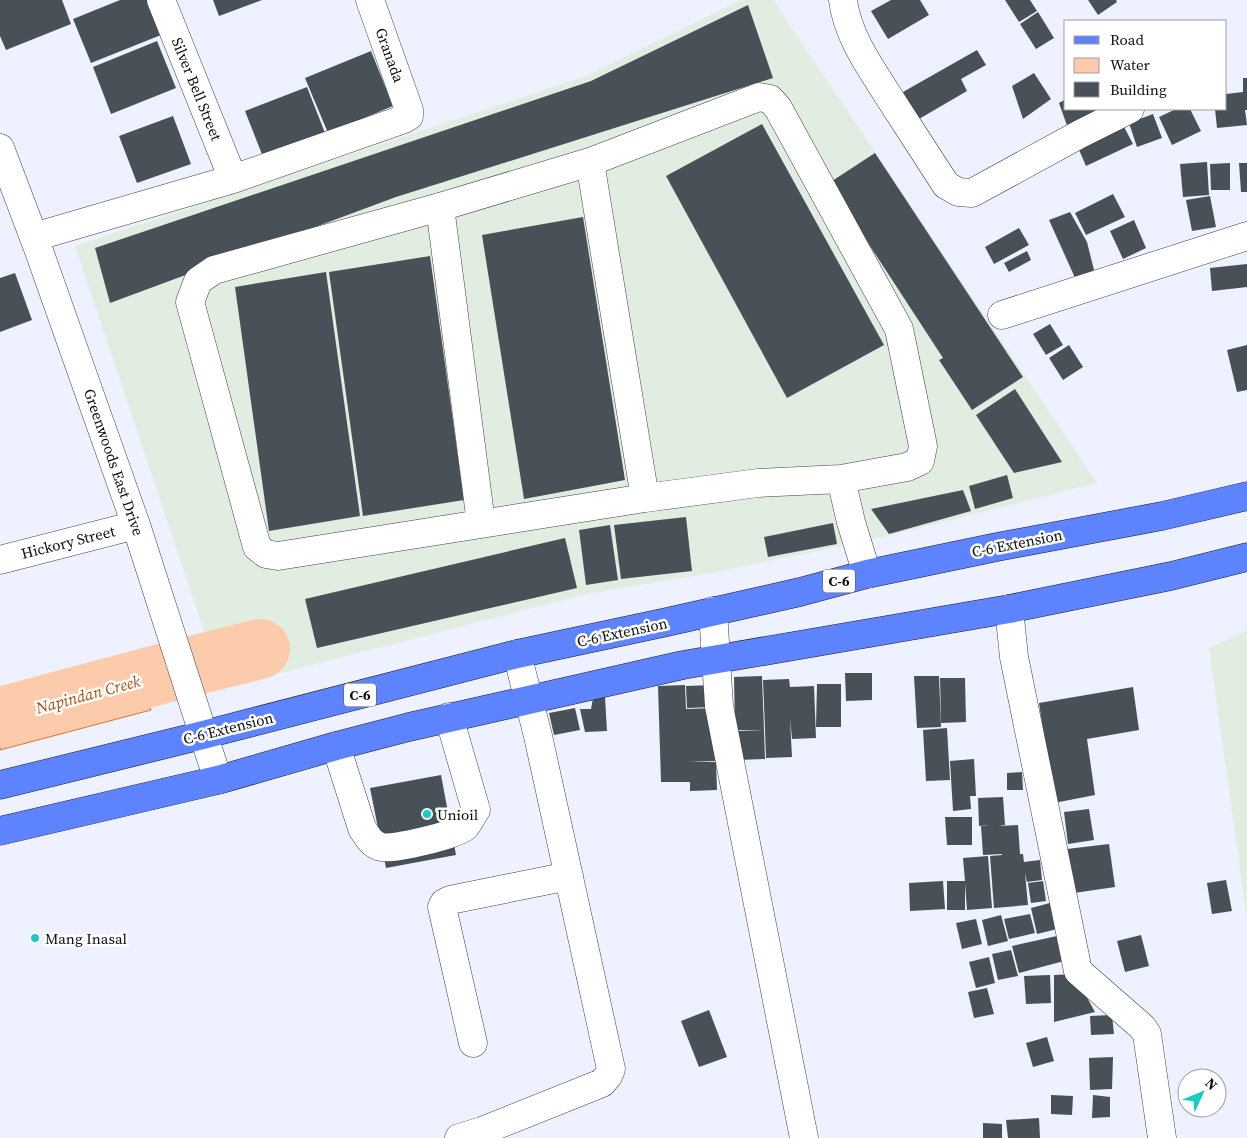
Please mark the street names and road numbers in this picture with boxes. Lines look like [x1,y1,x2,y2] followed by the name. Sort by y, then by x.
[370,25,410,86] street label: Granada
[167,34,227,144] street label: Silver Bell Street
[79,386,149,539] street label: Greenwoods East Drive
[19,520,117,564] street label: Hickory Street
[970,524,1064,562] street label: C-6 Extension
[823,570,855,592] road number: C-6
[575,612,669,652] street label: C-6 Extension
[344,684,376,706] road number: C-6
[181,707,275,749] street label: C-6 Extension

